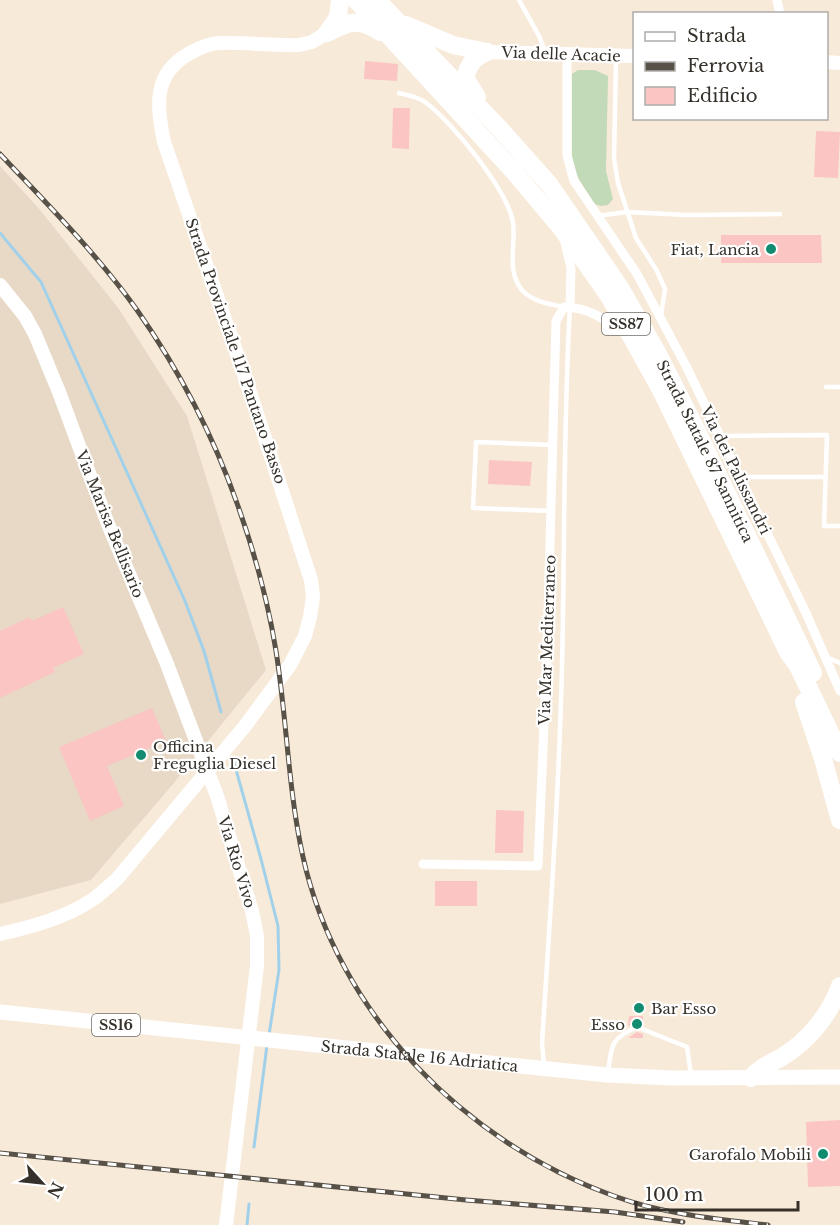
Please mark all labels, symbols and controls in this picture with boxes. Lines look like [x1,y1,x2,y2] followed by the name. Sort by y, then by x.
[633,12,828,120] legend
[687,25,746,47] text: Strada
[500,42,621,66] street label: Via delle Acacie
[687,55,764,77] text: Ferrovia
[687,85,758,107] text: Edificio
[181,216,291,486] street label: Strada Provinciale 117 Pantano Basso
[670,240,760,259] place label: Fiat, Lancia
[764,242,778,256] marker: Fiat, Lancia
[602,313,650,335] road number: SS87
[653,357,759,546] street label: Strada Statale 87 Sannitica
[696,402,775,537] street label: Via dei Palissandri
[71,446,148,601] street label: Via Marisa Bellisario
[534,554,559,726] street label: Via Mar Mediterraneo
[153,737,276,773] place label: Officina Freguglia Diesel
[134,748,148,762] marker: Officina Freguglia Diesel
[214,813,260,910] street label: Via Rio Vivo
[651,999,716,1018] place label: Bar Esso
[632,1001,646,1015] marker: Bar Esso
[92,1014,140,1036] road number: SS16
[591,1015,625,1034] place label: Esso
[630,1017,644,1031] marker: Esso
[320,1036,520,1075] street label: Strada Statale 16 Adriatica
[689,1145,811,1164] place label: Garofalo Mobili
[816,1147,830,1161] marker: Garofalo Mobili
[12,1153,72,1213] north arrow
[636,1174,798,1212] scale bar
[43,1179,68,1201] text: N
[645,1184,703,1206] text: 100 m

